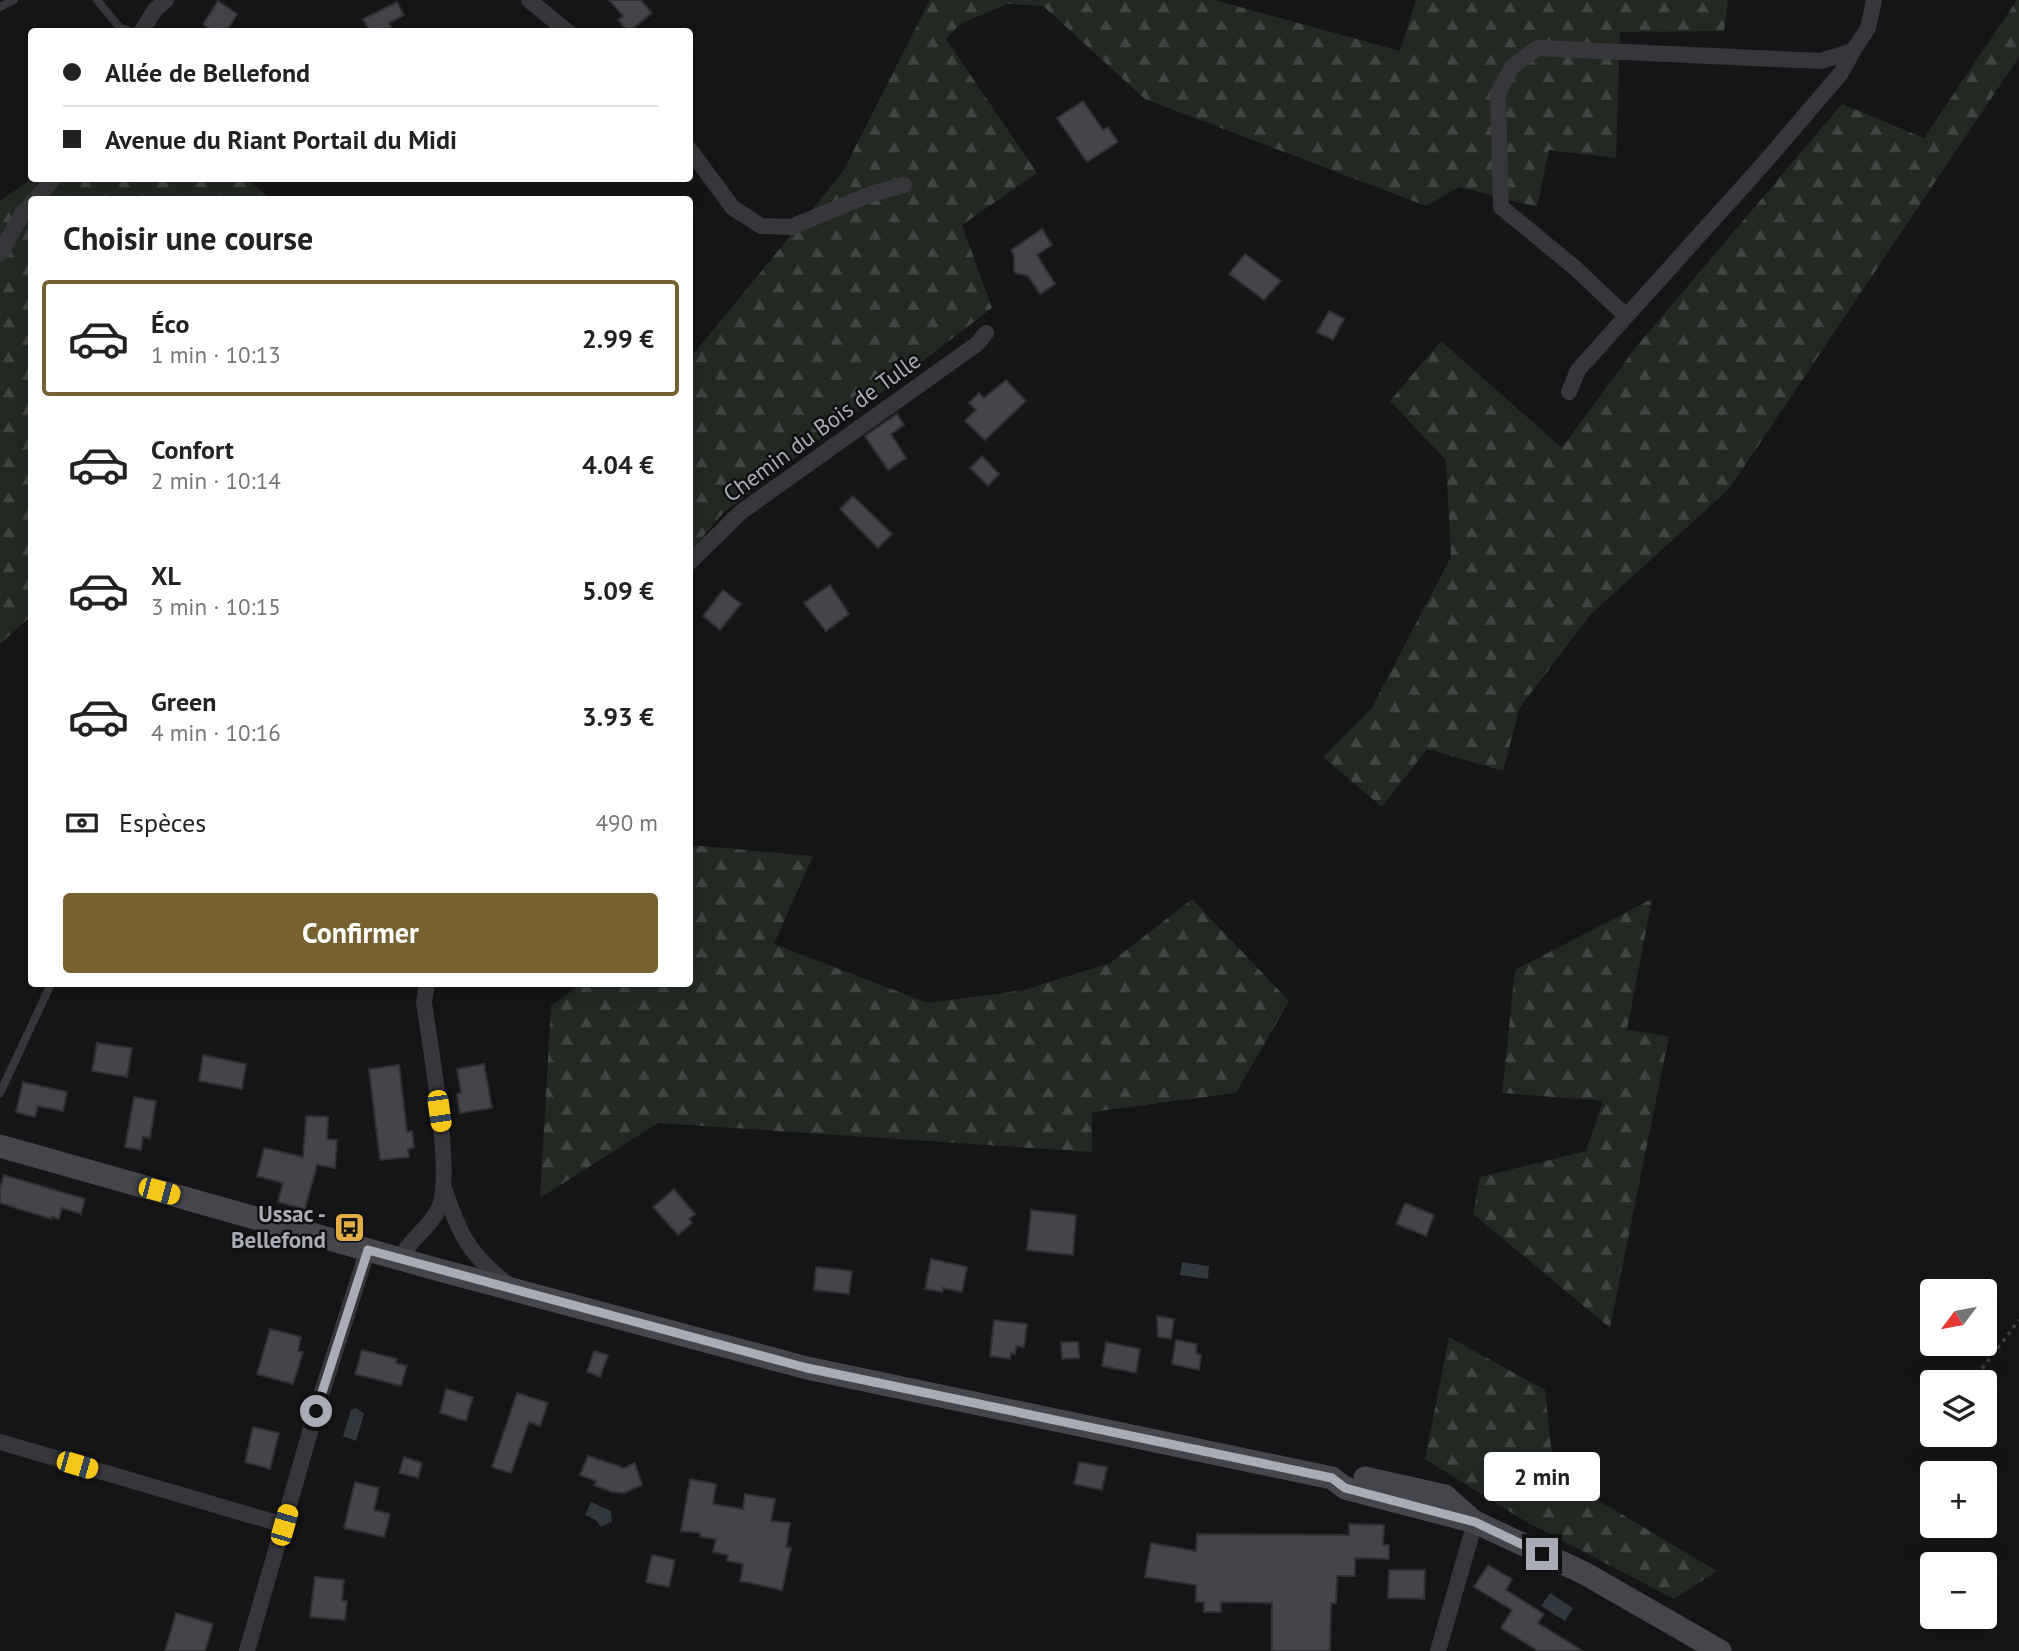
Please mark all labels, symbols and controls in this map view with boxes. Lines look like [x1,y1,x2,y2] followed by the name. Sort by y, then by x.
[105,56,310,89] text: Allée de Bellefond
[105,123,457,156] text: Avenue du Riant Portail du Midi
[63,217,313,259] text: Choisir une course
[67,307,130,370] icon: car
[151,307,189,340] text: Éco
[582,322,654,355] text: 2.99 €
[151,340,281,369] text: 1 min · 10:13
[717,345,926,508] street label: Chemin du Bois de Tulle
[67,433,130,496] icon: car
[151,433,234,466] text: Confort
[582,448,654,481] text: 4.04 €
[151,466,281,495] text: 2 min · 10:14
[67,559,130,622] icon: car
[151,559,181,592] text: XL
[582,574,654,607] text: 5.09 €
[151,592,281,621] text: 3 min · 10:15
[67,685,130,748] icon: car
[151,685,216,718] text: Green
[582,700,654,733] text: 3.93 €
[151,718,281,747] text: 4 min · 10:16
[63,804,101,842] icon: cash
[119,806,206,839] text: Espèces
[596,808,658,837] text: 490 m
[63,893,658,973] button: Confirmer
[426,1089,453,1133] car
[136,1175,183,1207] car
[231,1199,326,1254] place label: Ussac - Bellefond
[332,1210,366,1244] bus stop icon: Ussac - Bellefond
[1920,1279,1997,1356] north arrow
[1920,1279,1997,1629] map controls
[1920,1370,1997,1447] button: layers
[300,1395,332,1427] route start
[54,1449,101,1481] car
[1484,1452,1600,1502] callout: 2 min
[1920,1461,1997,1538] button: +
[1514,1462,1570,1491] text: 2 min
[269,1502,300,1548] car
[1526,1538,1558,1570] route end
[1920,1552,1997,1629] button: −

